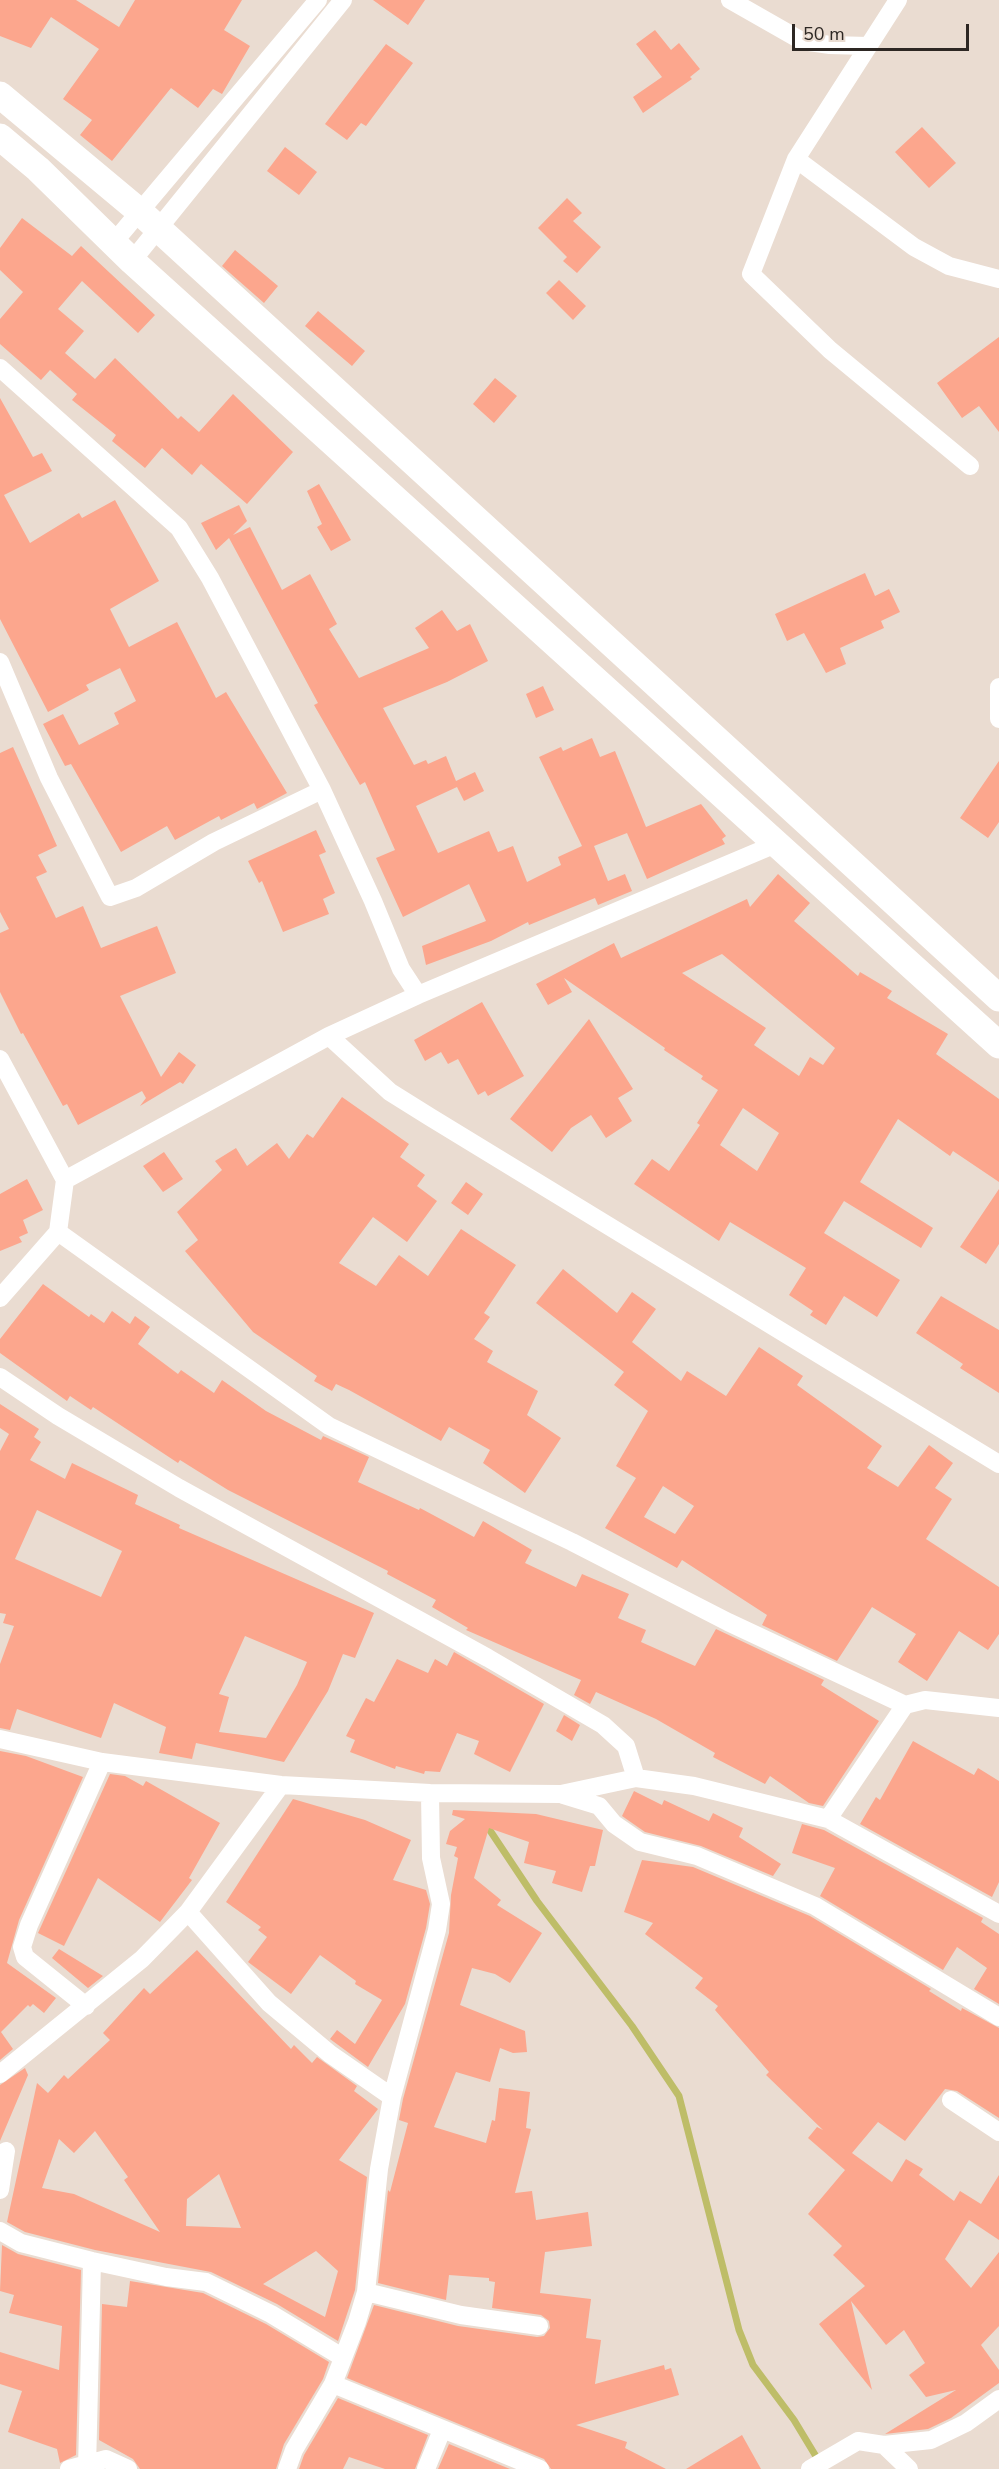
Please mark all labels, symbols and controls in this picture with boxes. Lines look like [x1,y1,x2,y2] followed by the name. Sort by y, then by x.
[795,12,972,50] scale bar
[803,22,845,46] text: 50 m

